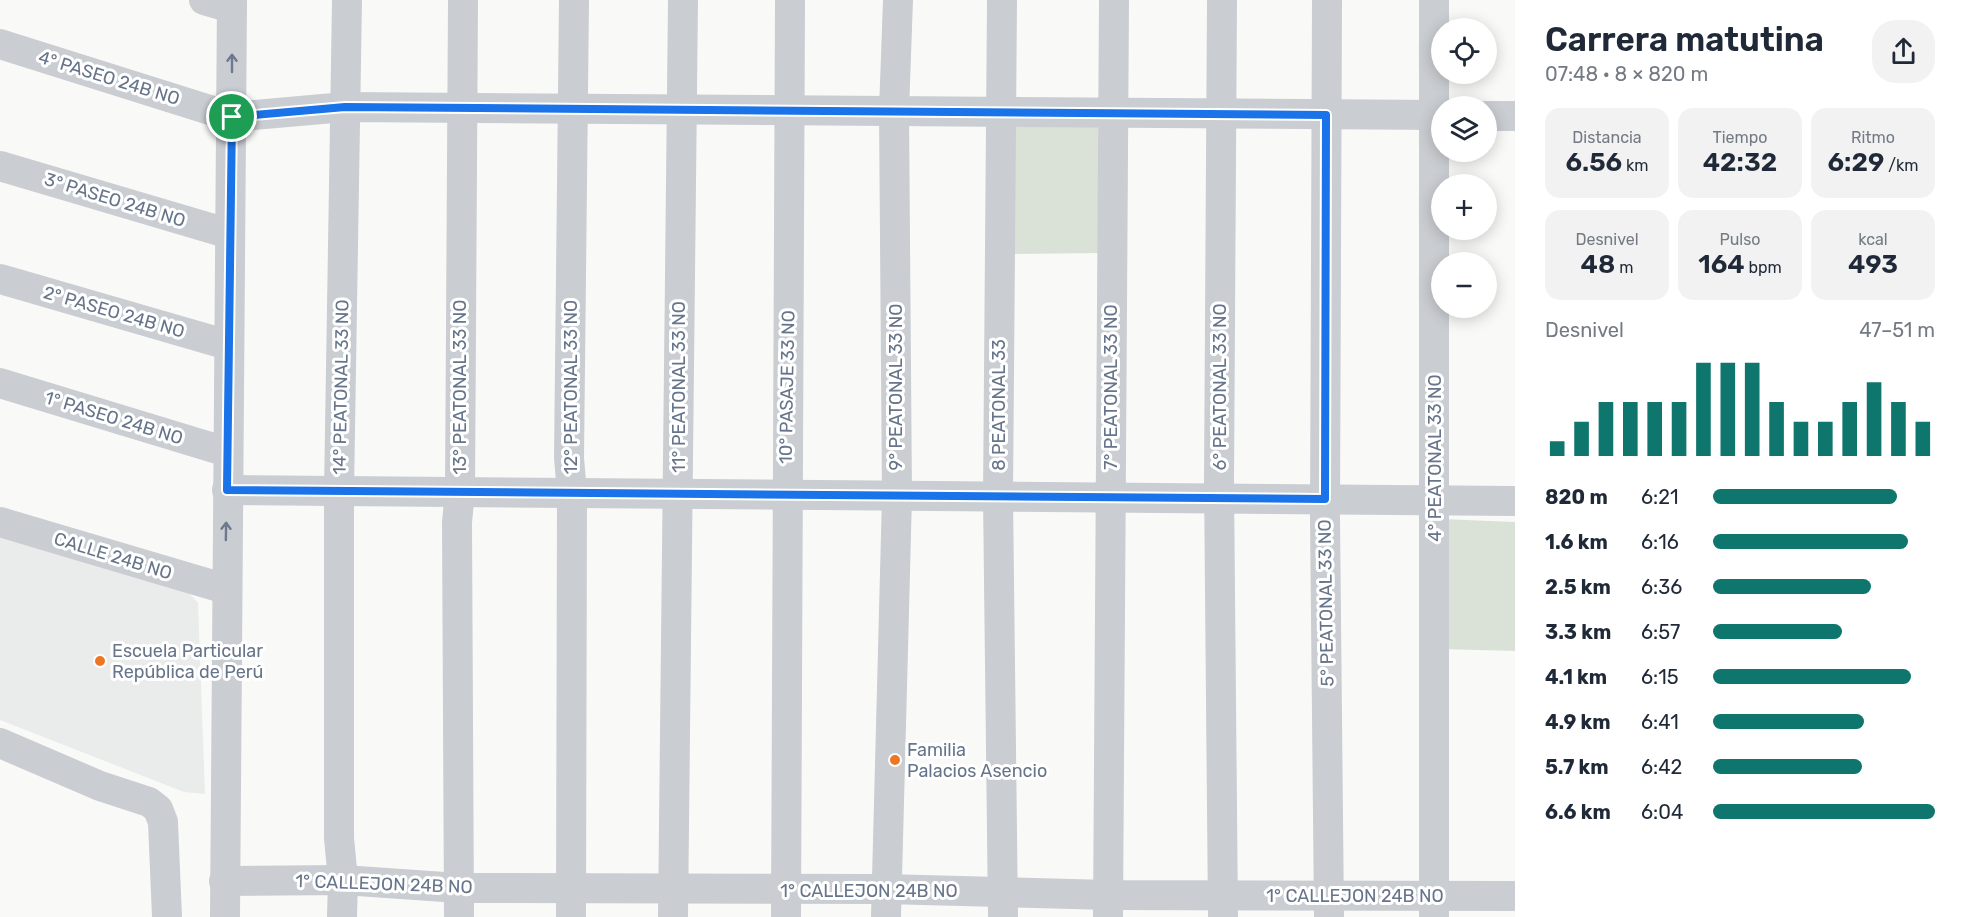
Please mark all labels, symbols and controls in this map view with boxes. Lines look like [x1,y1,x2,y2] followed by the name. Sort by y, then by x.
[1431,18,1497,318] map controls
[1431,18,1497,84] button: locate
[1545,20,1824,59] text: Carrera matutina
[1872,20,1935,83] button: share
[36,46,182,110] street label: 4° PASEO 24B NO
[226,53,238,73] one-way arrow
[1545,62,1708,86] text: 07:48 · 8 × 820 m
[206,91,257,142] pin
[1431,96,1497,162] button: layers
[215,100,248,133] icon: arrive
[1572,128,1642,147] text: Distancia
[1713,128,1768,147] text: Tiempo
[1851,128,1895,147] text: Ritmo
[1565,147,1622,178] text: 6.56
[1703,147,1777,178] text: 42:32
[1828,147,1884,178] text: 6:29
[1622,156,1649,175] text: km
[1884,156,1918,175] text: /km
[42,168,188,232] street label: 3° PASEO 24B NO
[1431,174,1497,240] button: +
[1575,230,1639,249] text: Desnivel
[1719,230,1761,249] text: Pulso
[1858,230,1888,249] text: kcal
[1581,249,1615,280] text: 48
[1698,249,1745,280] text: 164
[1848,249,1898,280] text: 493
[1431,252,1497,318] button: −
[1615,258,1633,277] text: m
[1745,258,1782,277] text: bpm
[41,281,187,343] street label: 2° PASEO 24B NO
[328,299,354,475] street label: 14° PEATONAL 33 NO
[449,300,471,474] street label: 13° PEATONAL 33 NO
[560,300,582,474] street label: 12° PEATONAL 33 NO
[668,301,690,473] street label: 11° PEATONAL 33 NO
[1209,303,1231,471] street label: 6° PEATONAL 33 NO
[885,304,907,471] street label: 9° PEATONAL 33 NO
[1100,304,1122,470] street label: 7° PEATONAL 33 NO
[775,310,799,464] street label: 10° PASAJE 33 NO
[1545,318,1624,342] text: Desnivel
[1859,318,1935,342] text: 47–51 m
[988,339,1010,471] street label: 8 PEATONAL 33
[1424,374,1446,542] street label: 4° PEATONAL 33 NO
[42,387,186,449] street label: 1° PASEO 24B NO
[1545,485,1608,509] text: 820 m
[1641,485,1678,509] text: 6:21
[1314,519,1338,687] street label: 5° PEATONAL 33 NO
[220,521,232,541] one-way arrow
[51,528,175,584] street label: CALLE 24B NO
[1545,530,1608,554] text: 1.6 km
[1641,530,1679,554] text: 6:16
[1545,575,1611,599] text: 2.5 km
[1641,575,1682,599] text: 6:36
[1545,620,1611,644] text: 3.3 km
[1641,620,1680,644] text: 6:57
[112,640,263,683] place label: Escuela Particular República de Perú
[93,654,107,668] marker: Escuela Particular República de Perú
[1545,665,1607,689] text: 4.1 km
[1641,665,1679,689] text: 6:15
[1545,710,1611,734] text: 4.9 km
[1641,710,1679,734] text: 6:41
[907,739,1047,782] place label: Familia Palacios Asencio
[888,753,902,767] marker: Familia Palacios Asencio
[1545,755,1609,779] text: 5.7 km
[1641,755,1682,779] text: 6:42
[1545,800,1611,824] text: 6.6 km
[1641,800,1683,824] text: 6:04
[295,870,473,898] street label: 1° CALLEJON 24B NO
[780,880,958,902] street label: 1° CALLEJON 24B NO
[1266,885,1444,907] street label: 1° CALLEJON 24B NO

